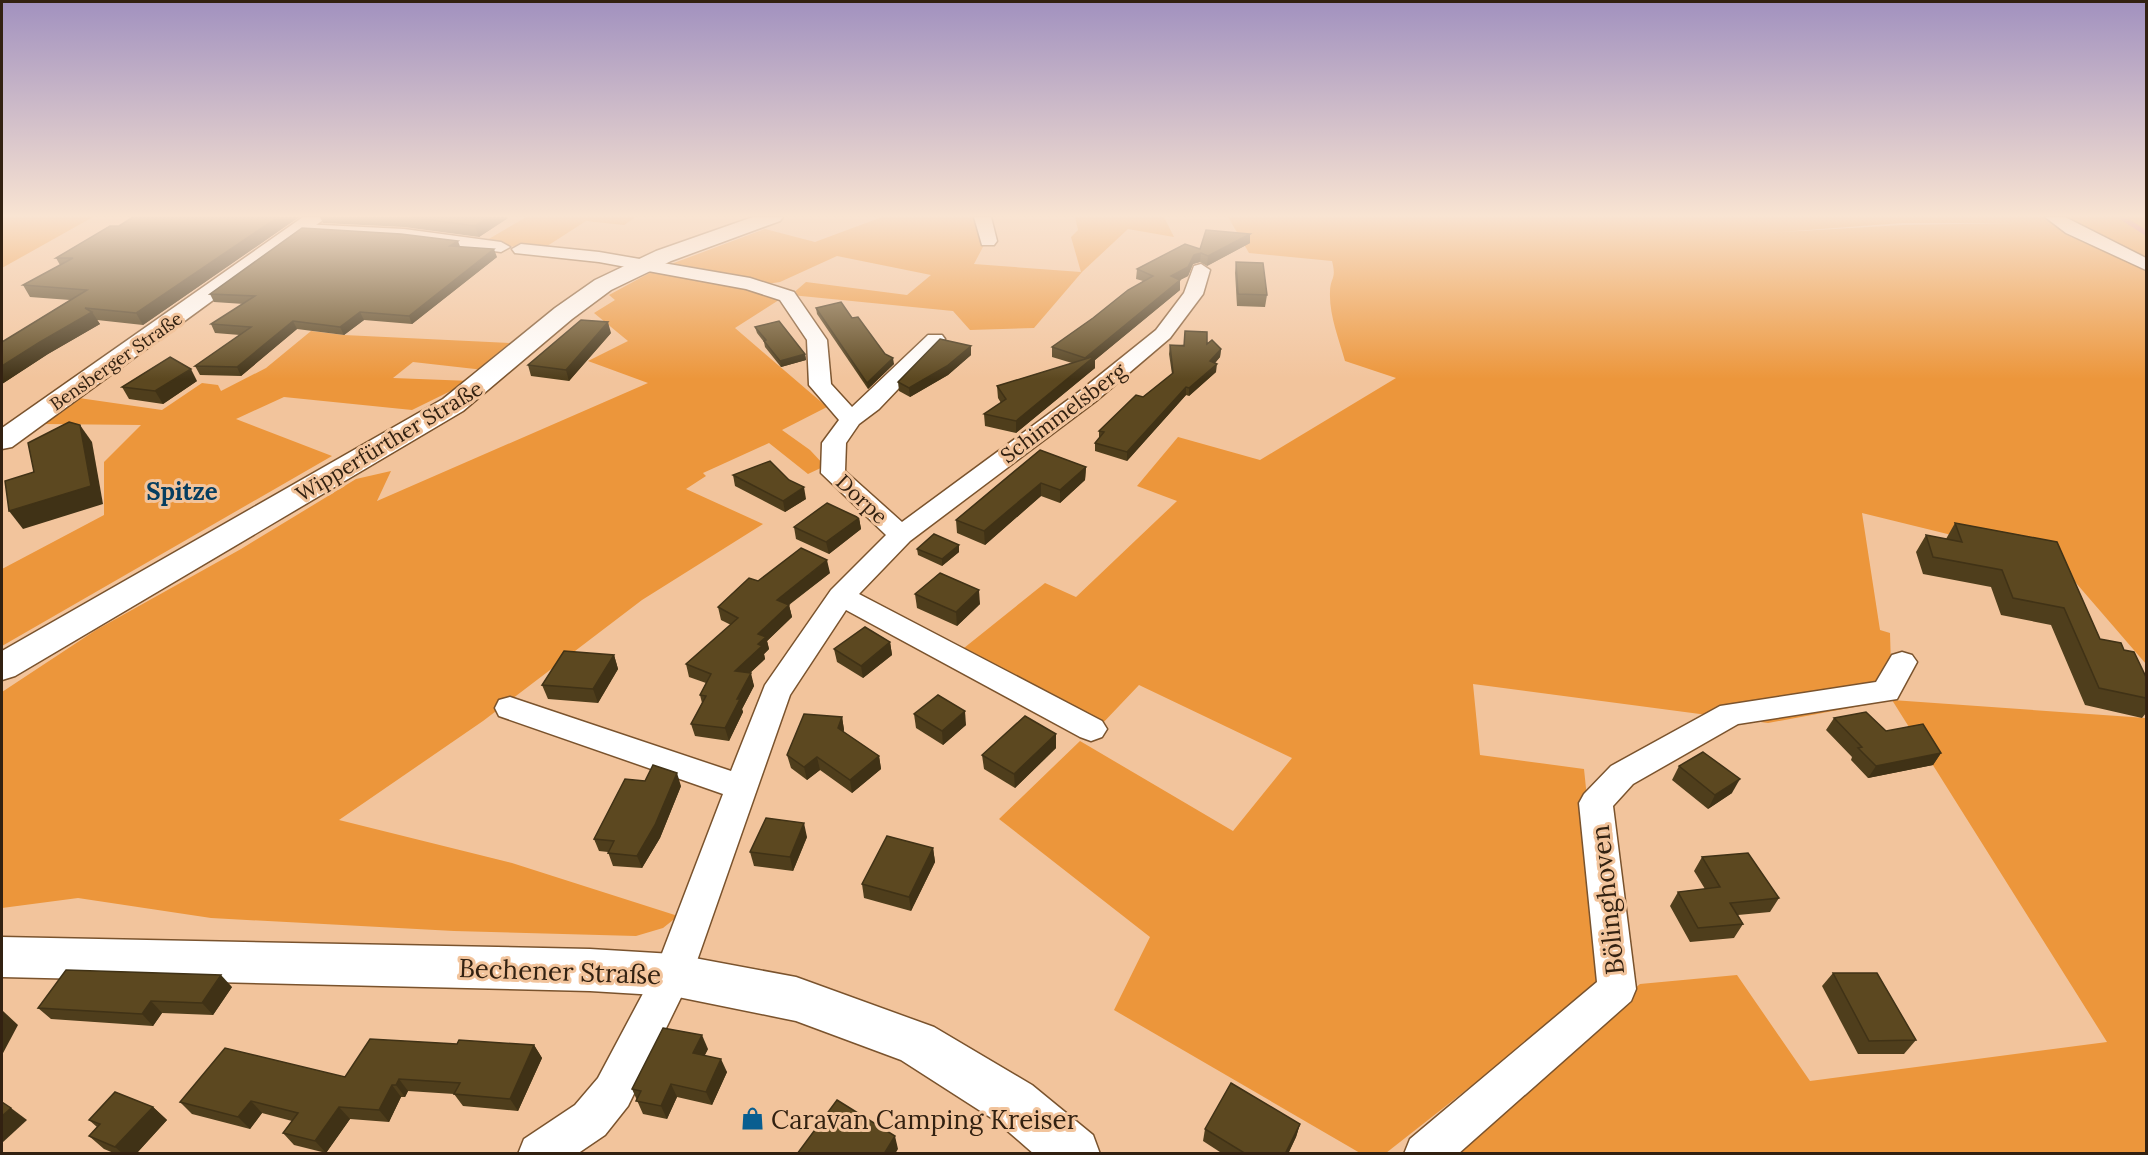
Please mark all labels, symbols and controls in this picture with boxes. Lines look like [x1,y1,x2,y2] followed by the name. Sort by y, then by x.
[45,307,187,415] street label: Bensberger Straße
[995,357,1131,469] street label: Schimmelsberg
[291,375,487,507] street label: Wipperfürther Straße
[831,468,893,530] street label: Dorpe
[146,476,218,507] district label: Spitze
[1583,824,1631,976] street label: Bölinghoven
[458,951,662,991] street label: Bechener Straße
[771,1103,1079,1136] place label: Caravan Camping Kreiser
[740,1106,766,1132] shop icon: Caravan Camping Kreiser

